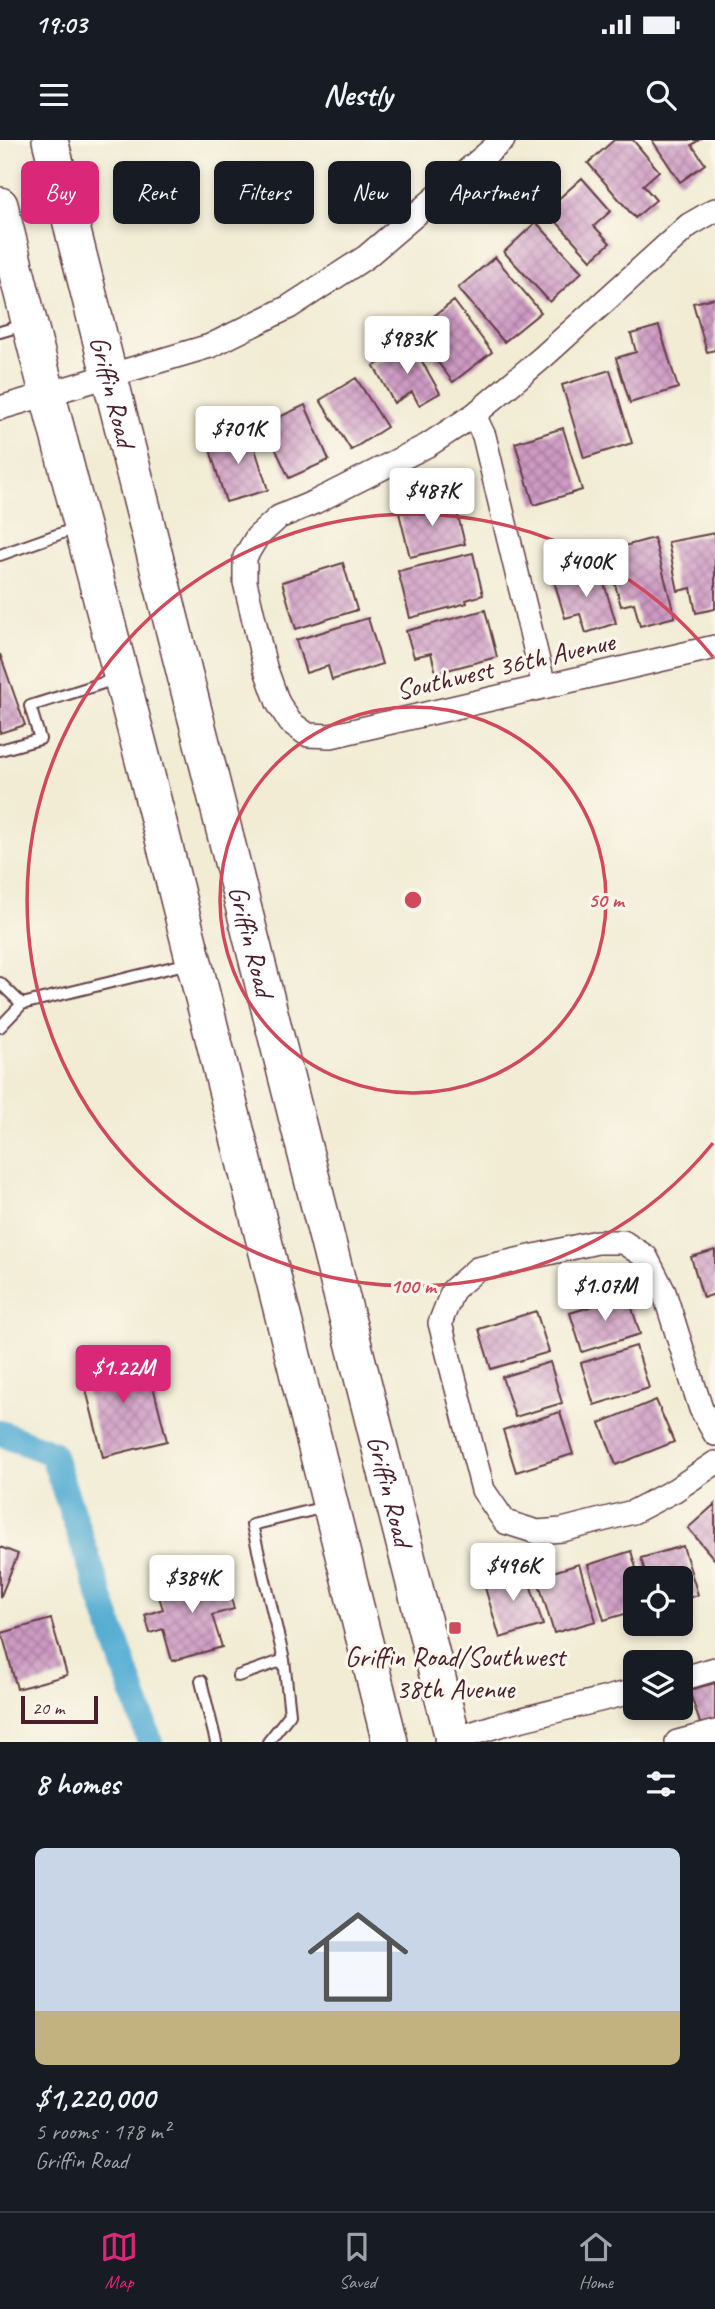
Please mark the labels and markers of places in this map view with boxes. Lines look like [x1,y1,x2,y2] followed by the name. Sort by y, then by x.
[358,316,456,376] pin: $983K
[189,406,287,466] pin: $701K
[383,468,481,528] pin: $487K
[537,540,635,599] pin: $400K
[401,888,425,912] centre of rings
[548,1264,662,1323] pin: $1.07M
[66,1346,180,1405] pin: $1.22M
[464,1544,562,1603] pin: $496K
[143,1556,241,1615] pin: $384K
[447,1620,463,1636] marker: Griffin Road/Southwest 38th Avenue
[345,1639,568,1706] place label: Griffin Road/Southwest 38th Avenue

